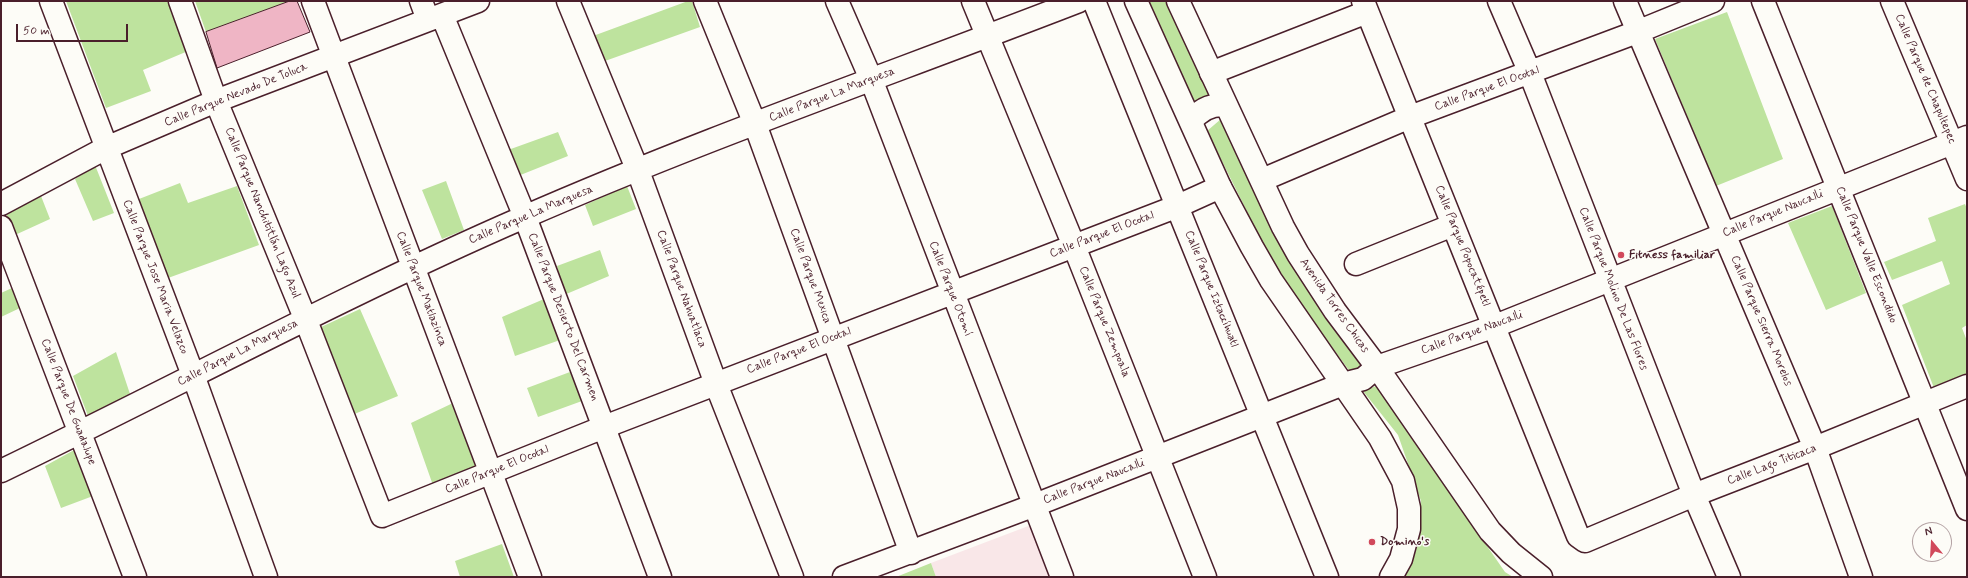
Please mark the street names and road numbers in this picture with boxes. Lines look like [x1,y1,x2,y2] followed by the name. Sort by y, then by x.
[1891,12,1959,146] street label: Calle Parque de Chapultepec
[162,60,310,130] street label: Calle Parque Nevado De Toluca
[1433,63,1541,115] street label: Calle Parque El Ocotal
[767,64,897,126] street label: Calle Parque La Marquesa
[221,125,303,301] street label: Calle Parque Nanchititlán Lago Azul
[467,182,595,248] street label: Calle Parque La Marquesa
[1431,183,1493,309] street label: Calle Parque Popocatépetl
[1832,185,1900,325] street label: Calle Parque Valle Escondido
[1721,187,1825,241] street label: Calle Parque Naucalli
[119,198,191,356] street label: Calle Parque Jose Maria Velazco
[1575,205,1651,373] street label: Calle Parque Molino De Las Flores
[1048,208,1156,262] street label: Calle Parque El Ocotal
[786,226,834,326] street label: Calle Parque Mexica
[653,228,709,350] street label: Calle Parque Nahuatlaca
[392,229,450,349] street label: Calle Parque Matlazinca
[1181,229,1241,349] street label: Calle Parque Iztaccíhuatl
[524,231,602,403] street label: Calle Parque Desierto Del Carmen
[925,239,975,339] street label: Calle Parque Otomí
[1727,253,1795,389] street label: Calle Parque Sierra Morelos
[1296,256,1372,356] street label: Avenida Torres Chicas
[1075,264,1133,380] street label: Calle Parque Zempoala
[1419,308,1525,358] street label: Calle Parque Naucalli
[175,316,301,390] street label: Calle Parque La Marquesa
[745,324,853,378] street label: Calle Parque El Ocotal
[37,337,99,467] street label: Calle Parque De Guadalupe
[1725,441,1819,489] street label: Calle Lago Titicaca
[443,443,551,497] street label: Calle Parque El Ocotal
[1041,456,1147,508] street label: Calle Parque Naucalli

